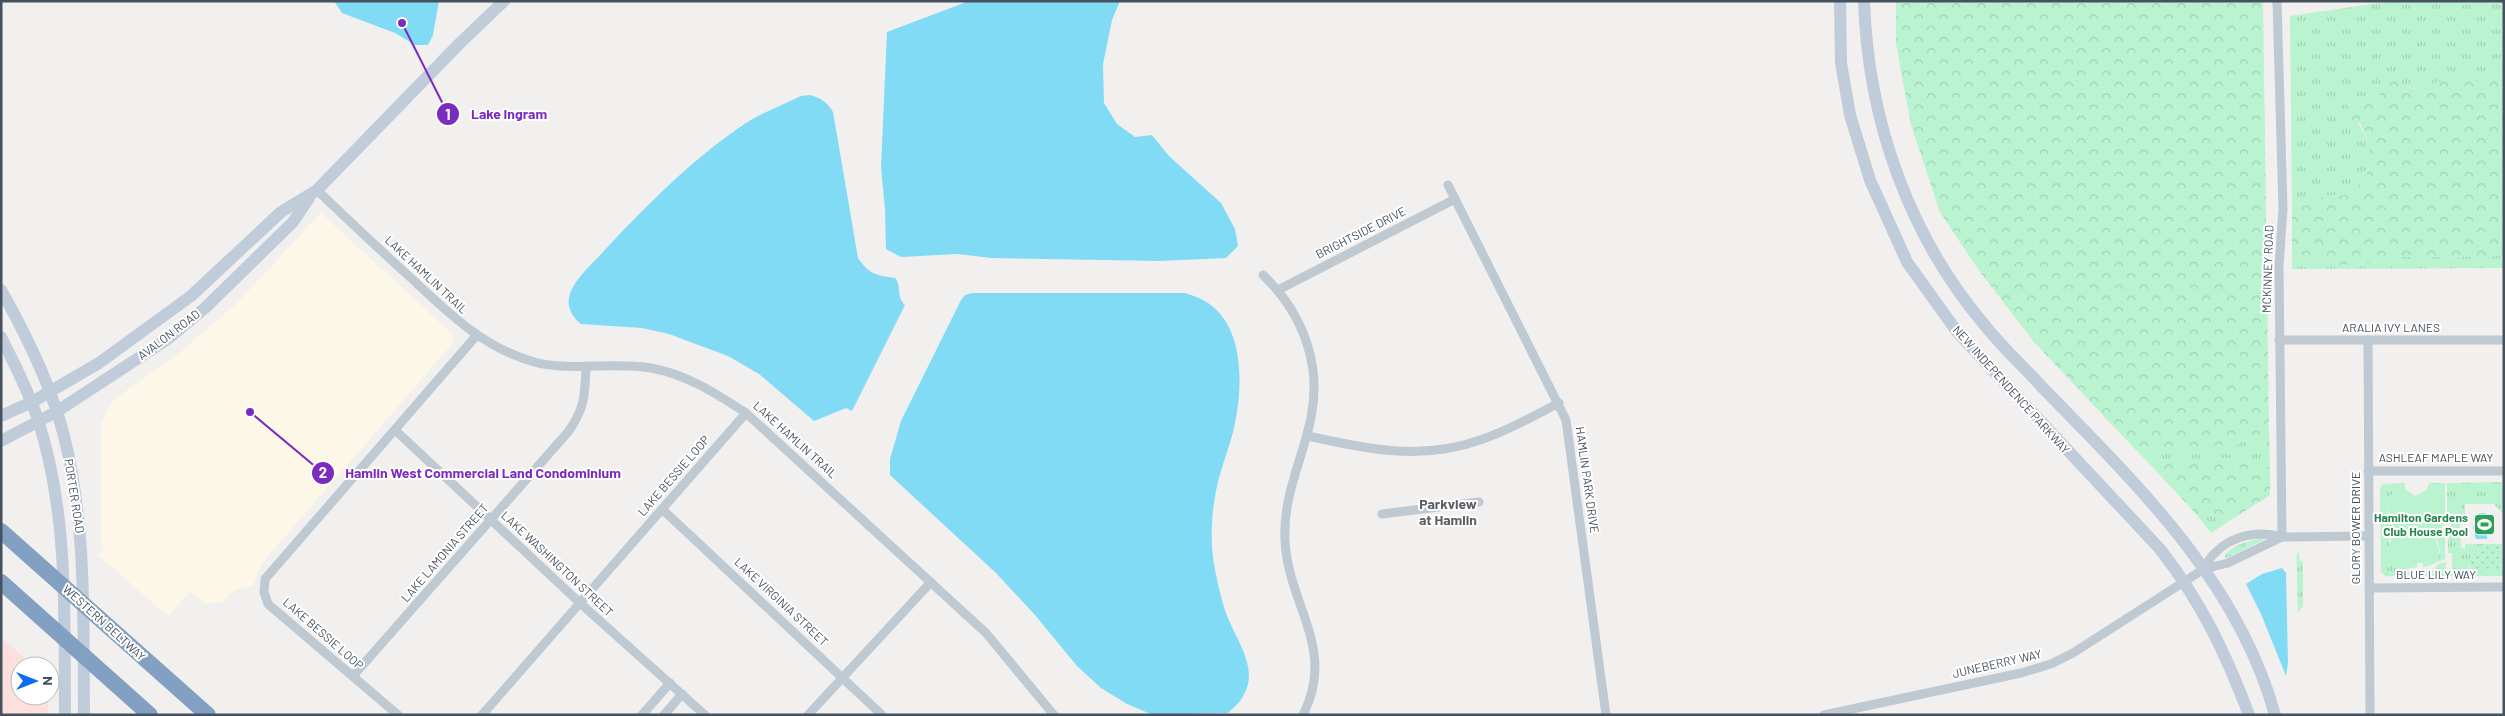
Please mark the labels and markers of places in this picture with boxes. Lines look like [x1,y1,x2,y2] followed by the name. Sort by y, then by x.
[436,100,557,129] callout: Lake Ingram
[310,458,631,487] callout: Hamlin West Commercial Land Condominium
[2374,510,2468,538] place label: Hamilton Gardens Club House Pool
[2472,513,2496,537] sports icon: Hamilton Gardens Club House Pool

